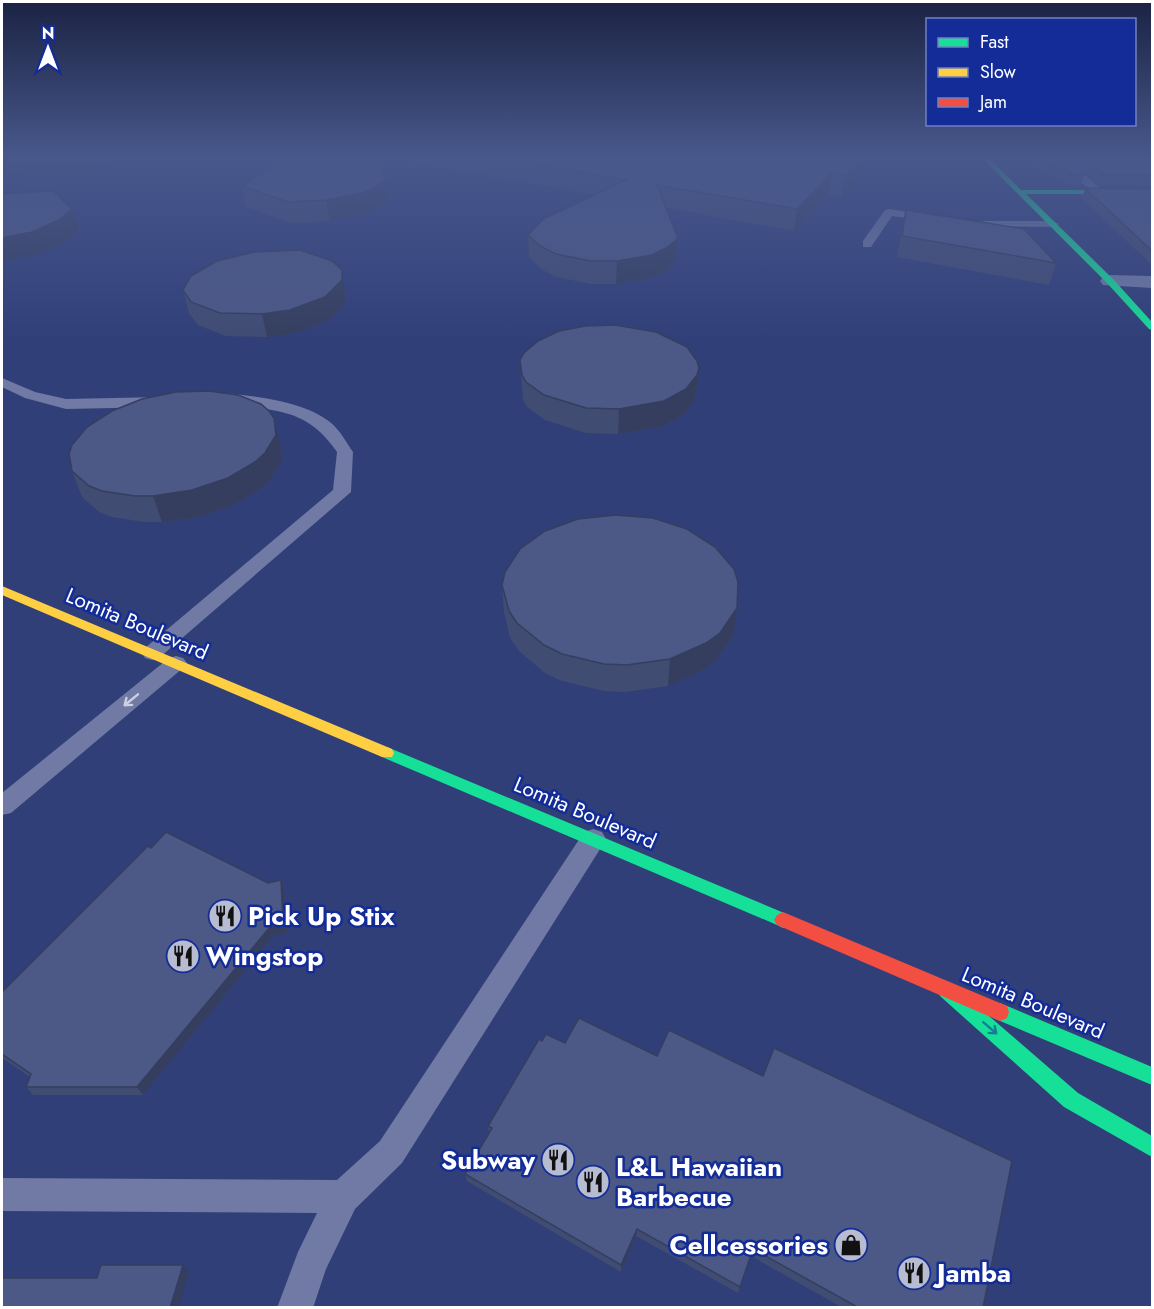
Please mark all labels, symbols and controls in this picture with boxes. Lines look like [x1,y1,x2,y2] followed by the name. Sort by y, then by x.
[18,18,78,78] north arrow
[926,18,1136,126] legend
[42,22,54,45] text: N
[980,29,1009,55] text: Fast
[980,59,1017,85] text: Slow
[978,89,1007,115] text: Jam
[61,580,213,668] street label: Lomita Boulevard
[123,694,139,707] one-way arrow
[509,769,661,857] street label: Lomita Boulevard
[248,897,395,935] place label: Pick Up Stix
[207,898,243,934] restaurant icon: Pick Up Stix
[206,937,323,975] place label: Wingstop
[165,938,201,974] restaurant icon: Wingstop
[957,959,1109,1047] street label: Lomita Boulevard
[982,1022,998,1035] one-way arrow
[441,1141,535,1179] place label: Subway
[540,1142,576,1178] restaurant icon: Subway
[616,1148,782,1216] place label: L&L Hawaiian Barbecue
[575,1164,611,1200] restaurant icon: L&L Hawaiian Barbecue
[669,1226,828,1264] place label: Cellcessories
[833,1227,869,1263] shop icon: Cellcessories
[932,1254,1011,1292] place label: Jamba
[896,1255,932,1291] restaurant icon: Jamba

